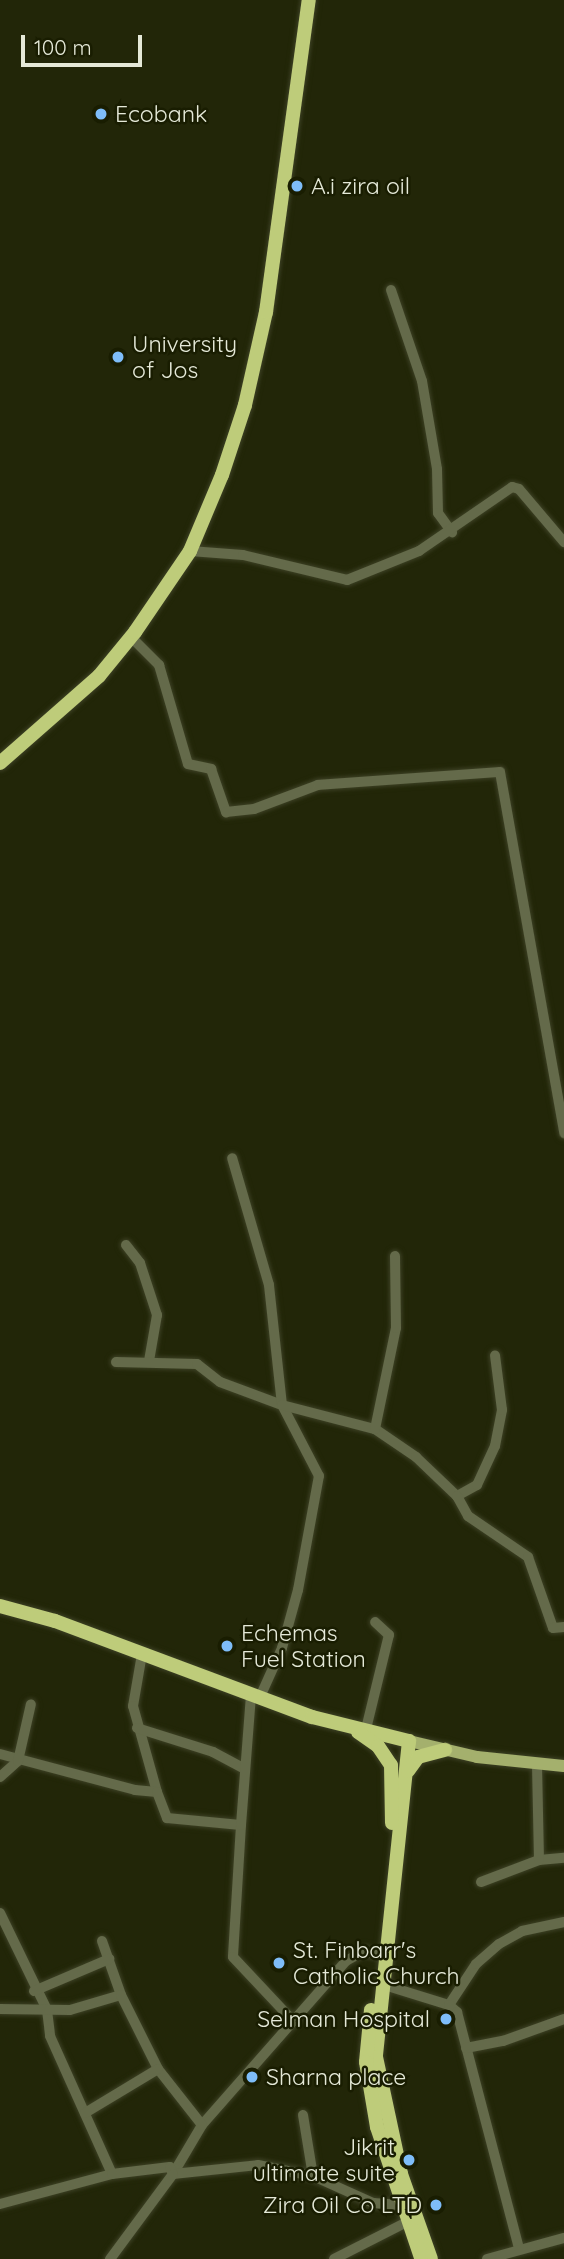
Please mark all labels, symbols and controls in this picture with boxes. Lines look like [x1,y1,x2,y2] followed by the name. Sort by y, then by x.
[24,21,145,65] scale bar
[34,34,92,60] text: 100 m
[115,100,207,128] place label: Ecobank
[93,106,109,122] marker: Ecobank
[311,172,410,200] place label: A.i zira oil
[289,178,305,194] marker: A.i zira oil
[132,330,237,384] place label: University of Jos
[110,349,126,365] marker: University of Jos
[241,1619,366,1673] place label: Echemas Fuel Station
[219,1638,235,1654] marker: Echemas Fuel Station
[293,1936,460,1990] place label: St. Finbarr's Catholic Church
[271,1955,287,1971] marker: St. Finbarr's Catholic Church
[257,2005,430,2033] place label: Selman Hospital
[436,2009,456,2029] marker: Selman Hospital
[266,2063,406,2091] place label: Sharna place
[244,2069,260,2085] marker: Sharna place
[253,2133,395,2187] place label: Jikrit ultimate suite
[401,2152,417,2168] marker: Jikrit ultimate suite
[263,2191,422,2219] place label: Zira Oil Co LTD
[428,2197,444,2213] marker: Zira Oil Co LTD

